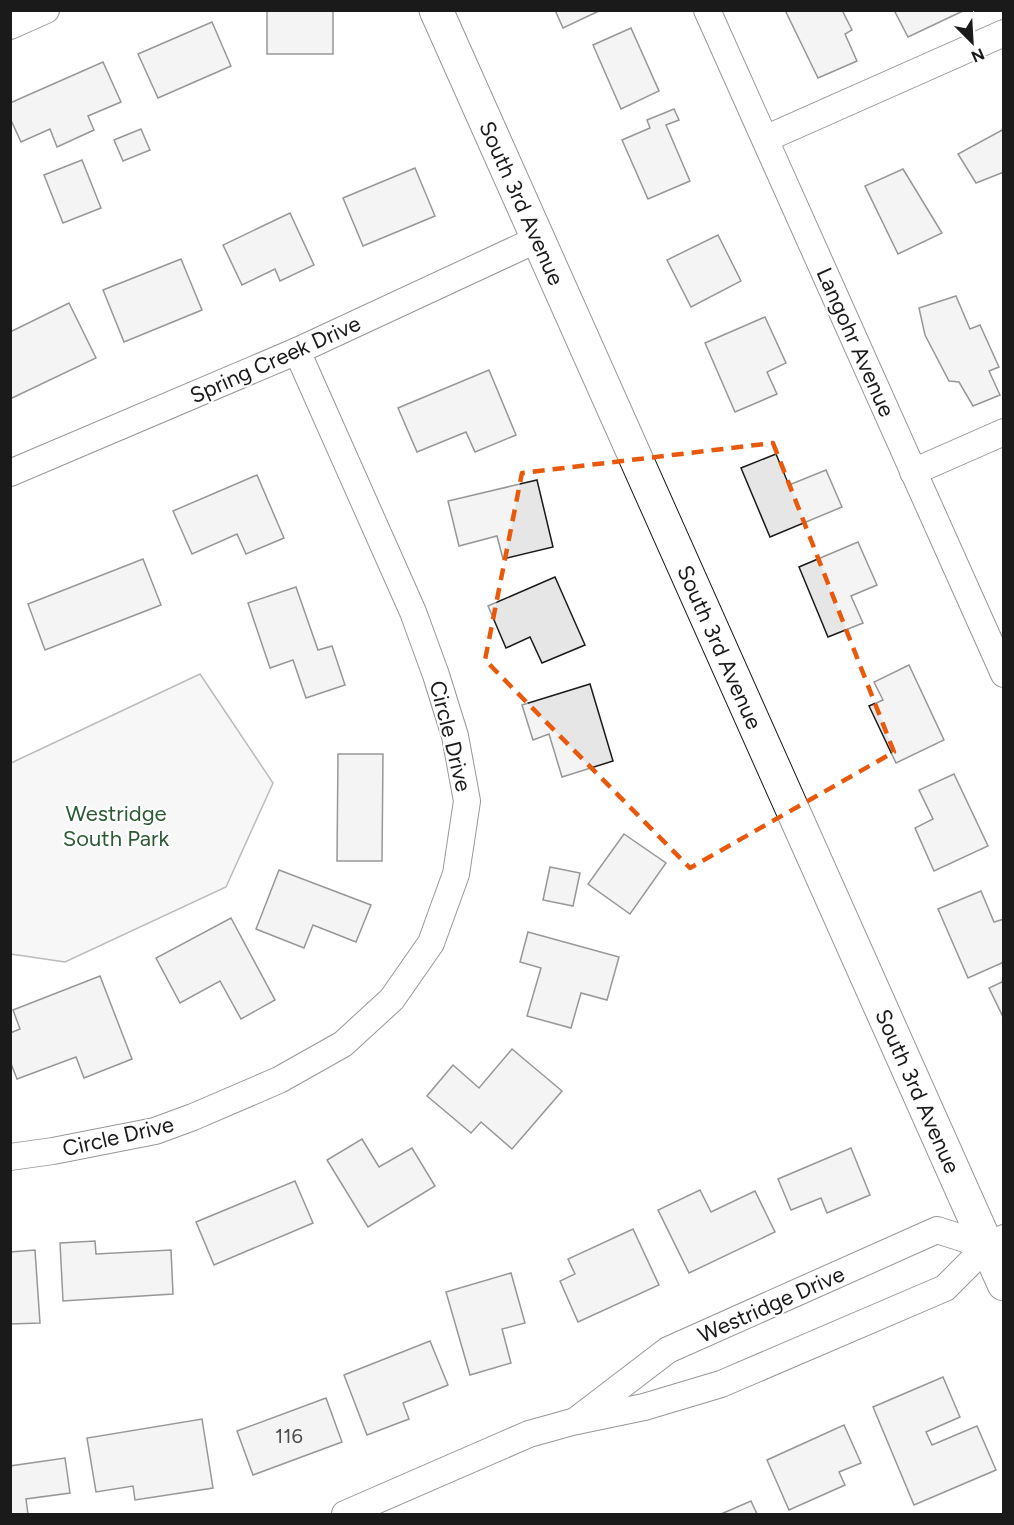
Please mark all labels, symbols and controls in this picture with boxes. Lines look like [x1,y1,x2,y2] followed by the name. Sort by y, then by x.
[942,12,1002,72] north arrow
[968,44,987,66] text: N
[473,117,570,289] street label: South 3rd Avenue
[811,264,900,421] street label: Langohr Avenue
[186,310,365,409] street label: Spring Creek Drive
[671,561,768,733] street label: South 3rd Avenue
[424,678,477,794] street label: Circle Drive
[63,800,170,852] park label: Westridge South Park
[869,1005,966,1177] street label: South 3rd Avenue
[60,1111,176,1162] street label: Circle Drive
[694,1260,849,1349] street label: Westridge Drive
[275,1424,303,1448] house number: 116

